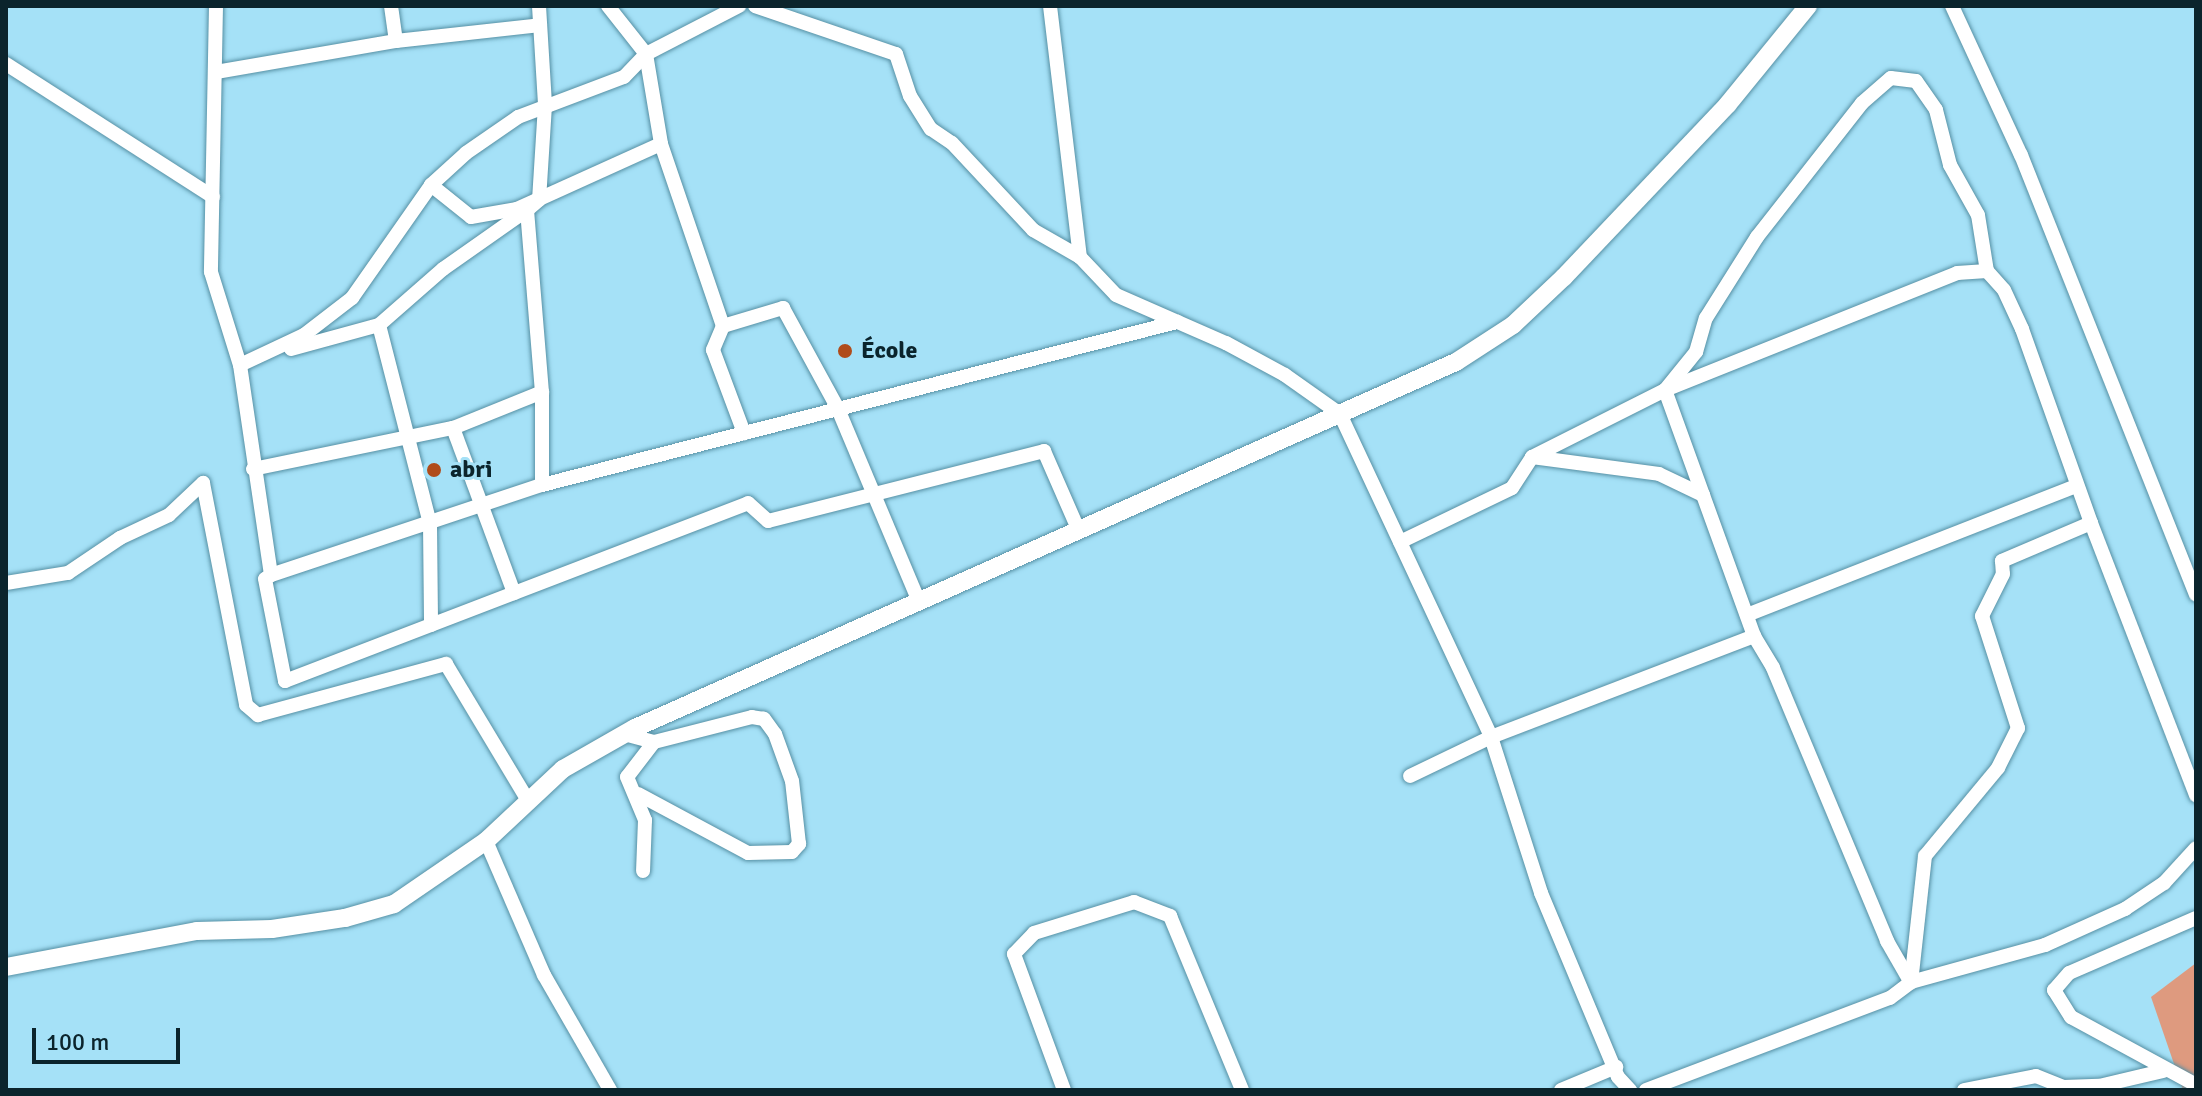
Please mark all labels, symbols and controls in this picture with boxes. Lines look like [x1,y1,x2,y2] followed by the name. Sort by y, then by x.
[861,337,917,365] place label: École
[836,342,854,360] marker: École
[450,456,492,484] place label: abri
[425,461,443,479] marker: abri
[36,1012,184,1062] scale bar
[46,1027,109,1057] text: 100 m

